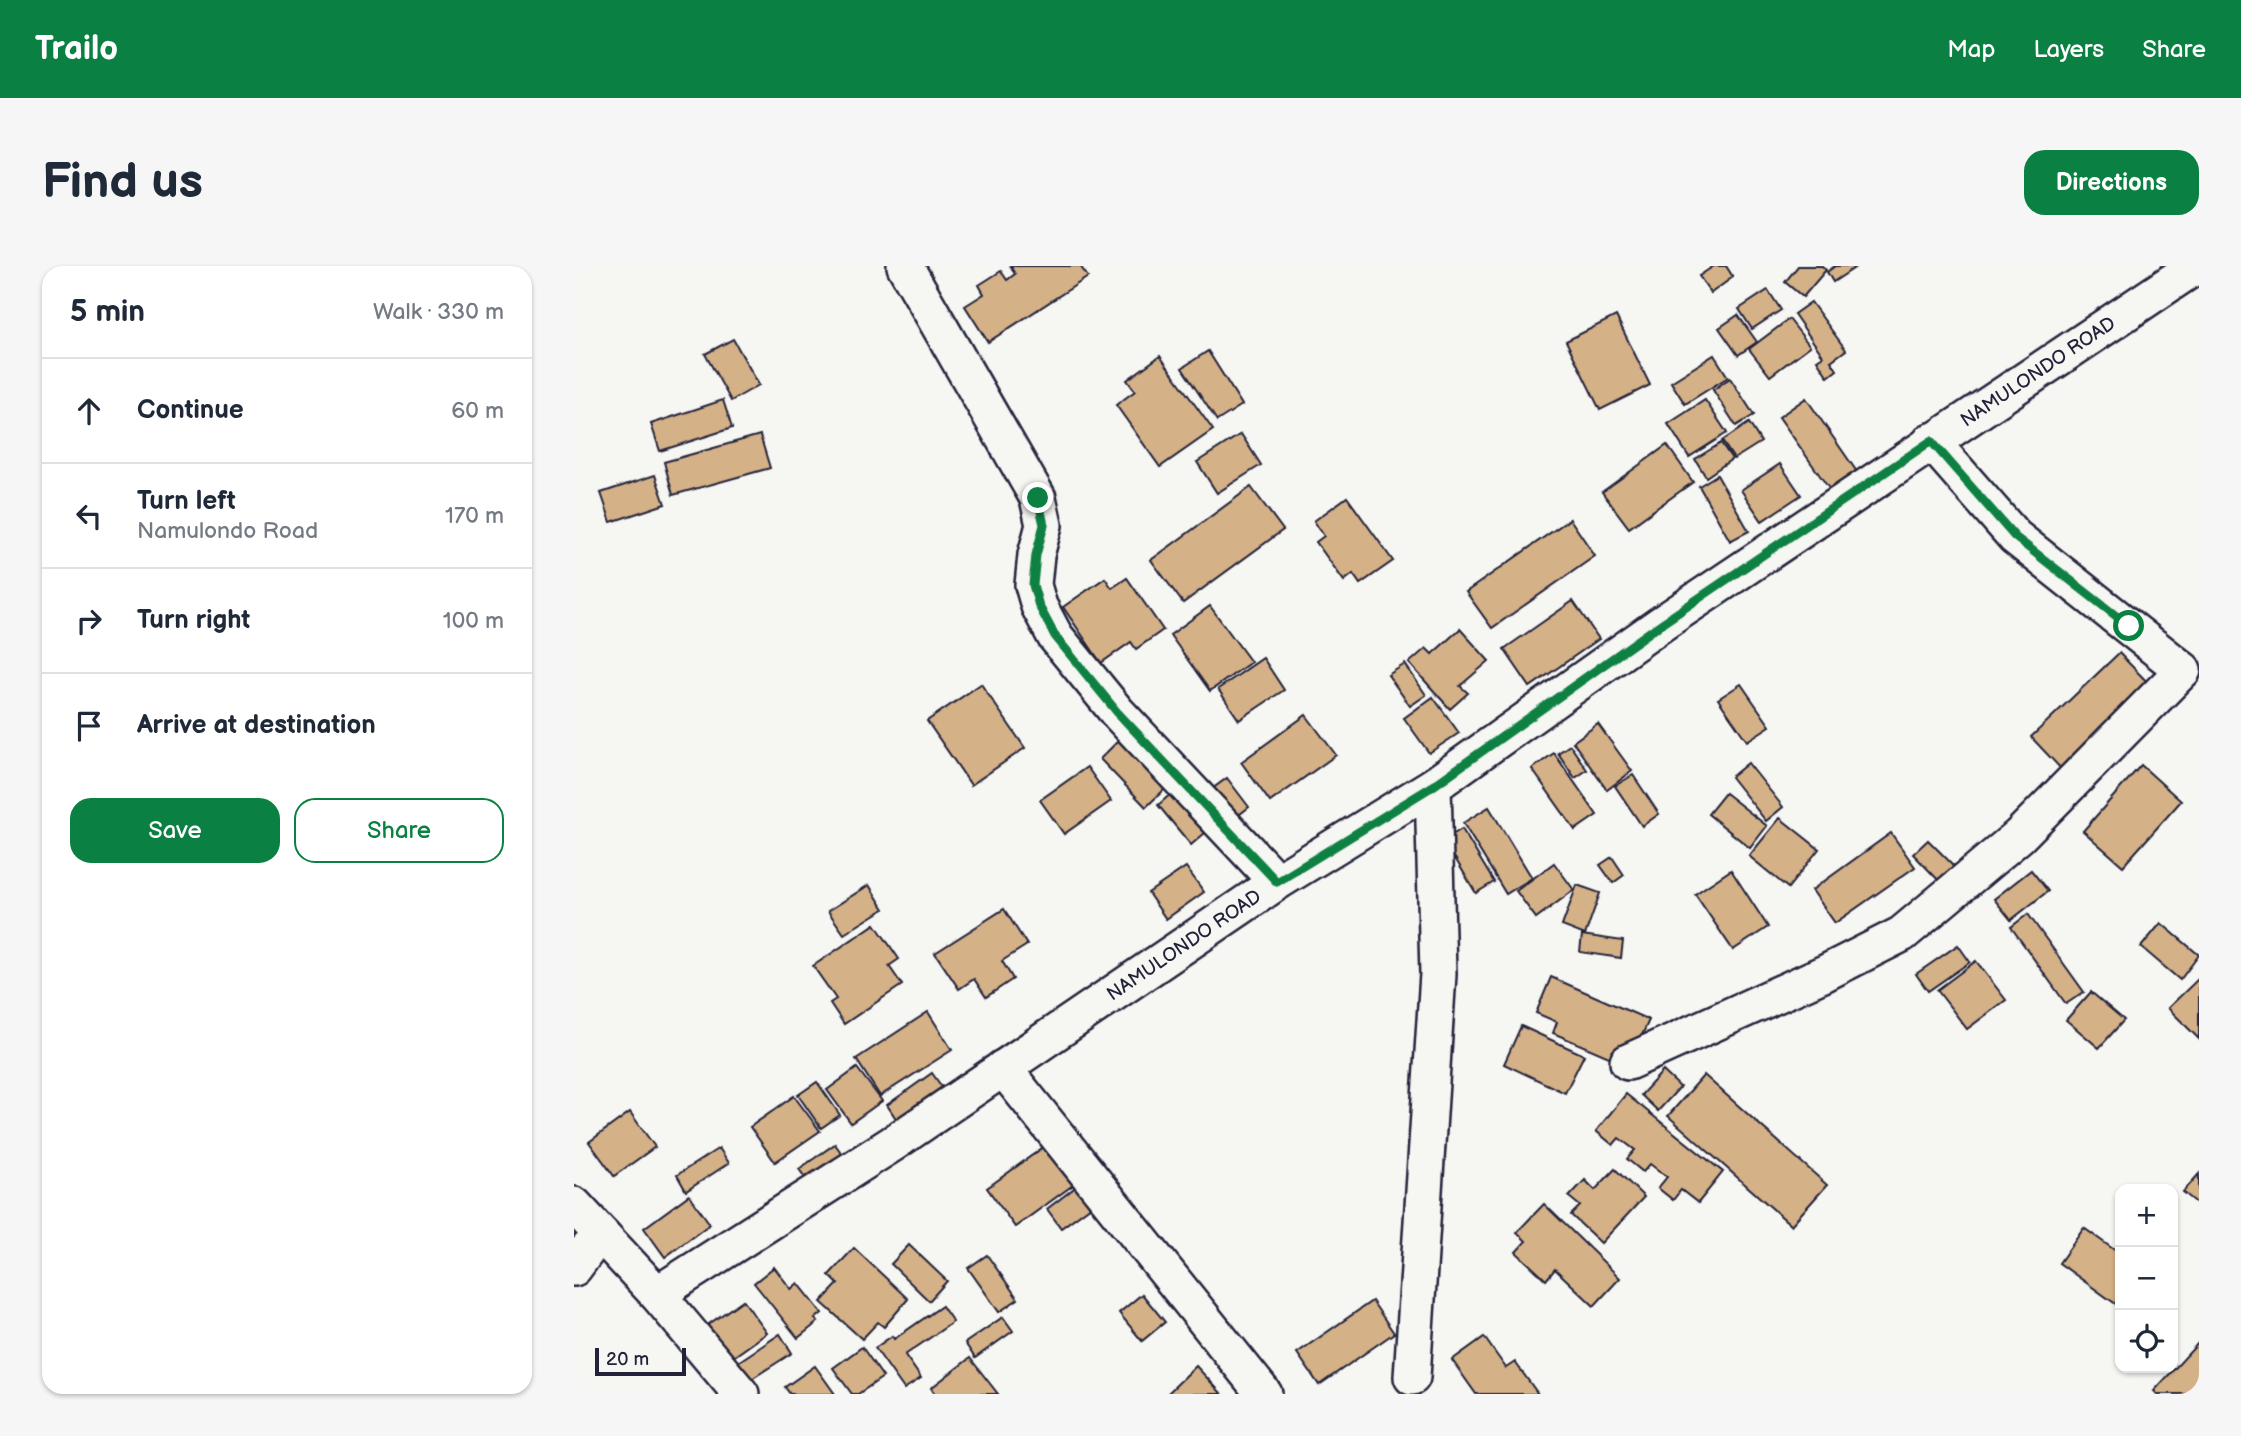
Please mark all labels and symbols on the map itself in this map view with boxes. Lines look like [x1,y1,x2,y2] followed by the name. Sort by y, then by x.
[1956,312,2120,432] street label: NAMULONDO ROAD
[1022,482,1053,513] route end
[2113,610,2144,641] route start
[1102,885,1266,1006] street label: NAMULONDO ROAD
[595,1345,686,1377] scale bar

